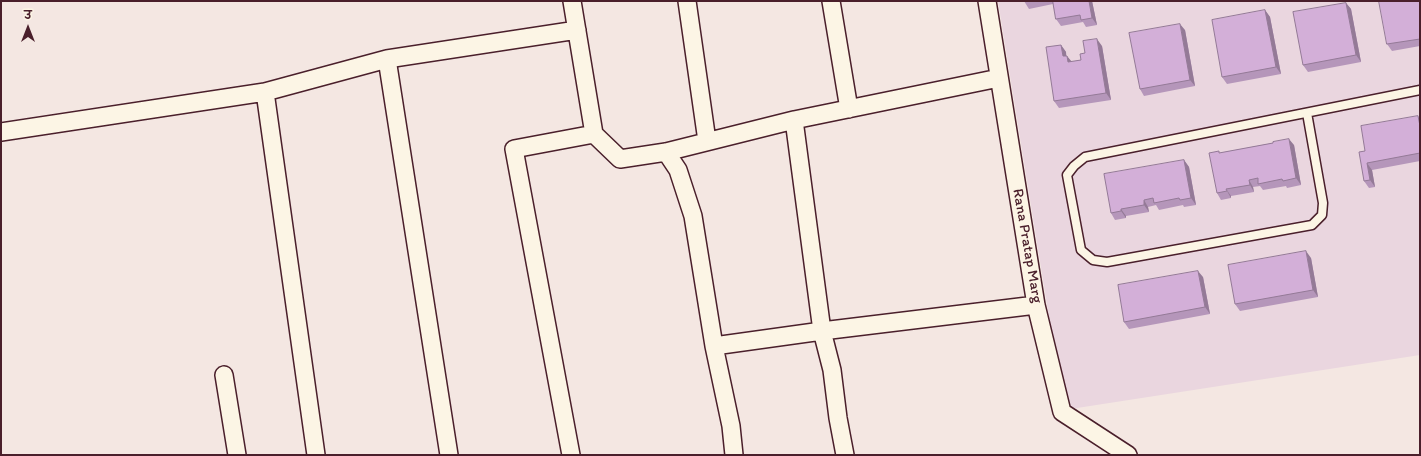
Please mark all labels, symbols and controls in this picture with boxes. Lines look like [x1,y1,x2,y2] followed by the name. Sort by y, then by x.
[8,8,48,48] north arrow
[24,9,32,22] text: उ
[1008,187,1046,305] street label: Rana Pratap Marg

